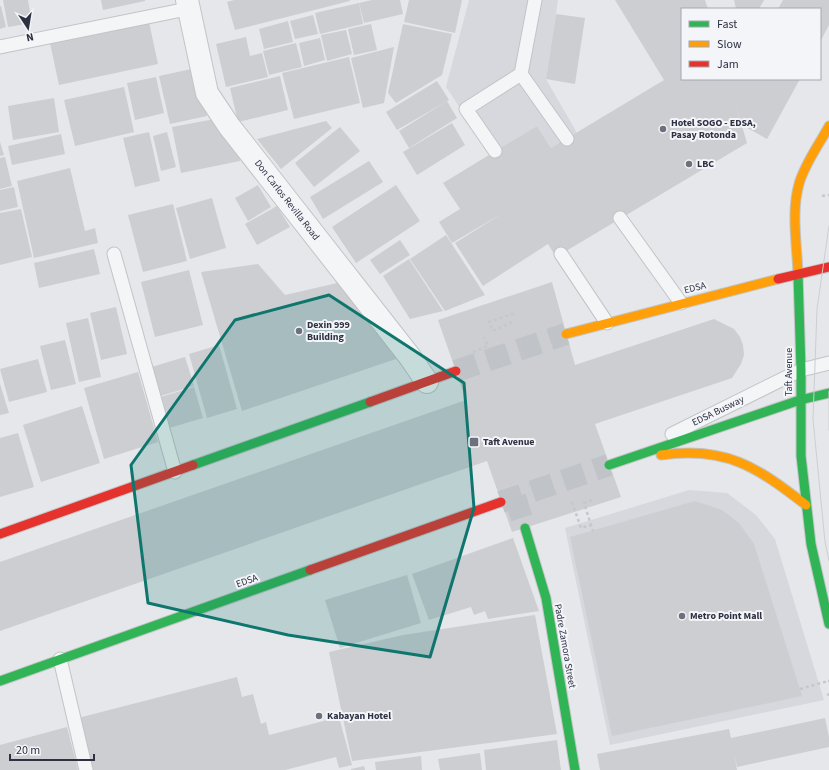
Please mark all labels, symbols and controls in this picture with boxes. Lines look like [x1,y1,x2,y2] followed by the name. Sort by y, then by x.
[8,8,48,48] north arrow
[681,8,821,80] legend
[717,16,737,33] text: Fast
[25,29,35,45] text: N
[717,36,742,53] text: Slow
[717,56,739,73] text: Jam
[671,116,756,142] place label: Hotel SOGO - EDSA, Pasay Rotonda
[658,124,668,134] marker: Hotel SOGO - EDSA, Pasay Rotonda
[251,157,323,243] street label: Don Carlos Revilla Road
[697,157,714,171] place label: LBC
[684,159,694,169] marker: LBC
[683,278,708,297] street label: EDSA
[307,318,350,344] place label: Dexin 999 Building
[294,326,304,336] marker: Dexin 999 Building
[782,348,796,396] street label: Taft Avenue
[690,392,747,430] street label: EDSA Busway
[483,435,535,449] place label: Taft Avenue
[468,436,480,448] marker: Taft Avenue
[234,570,260,591] street label: EDSA
[551,603,579,690] street label: Padre Zamora Street
[690,609,762,623] place label: Metro Point Mall
[677,611,687,621] marker: Metro Point Mall
[327,709,391,723] place label: Kabayan Hotel
[314,711,324,721] marker: Kabayan Hotel
[10,736,94,762] scale bar
[16,742,40,759] text: 20 m

